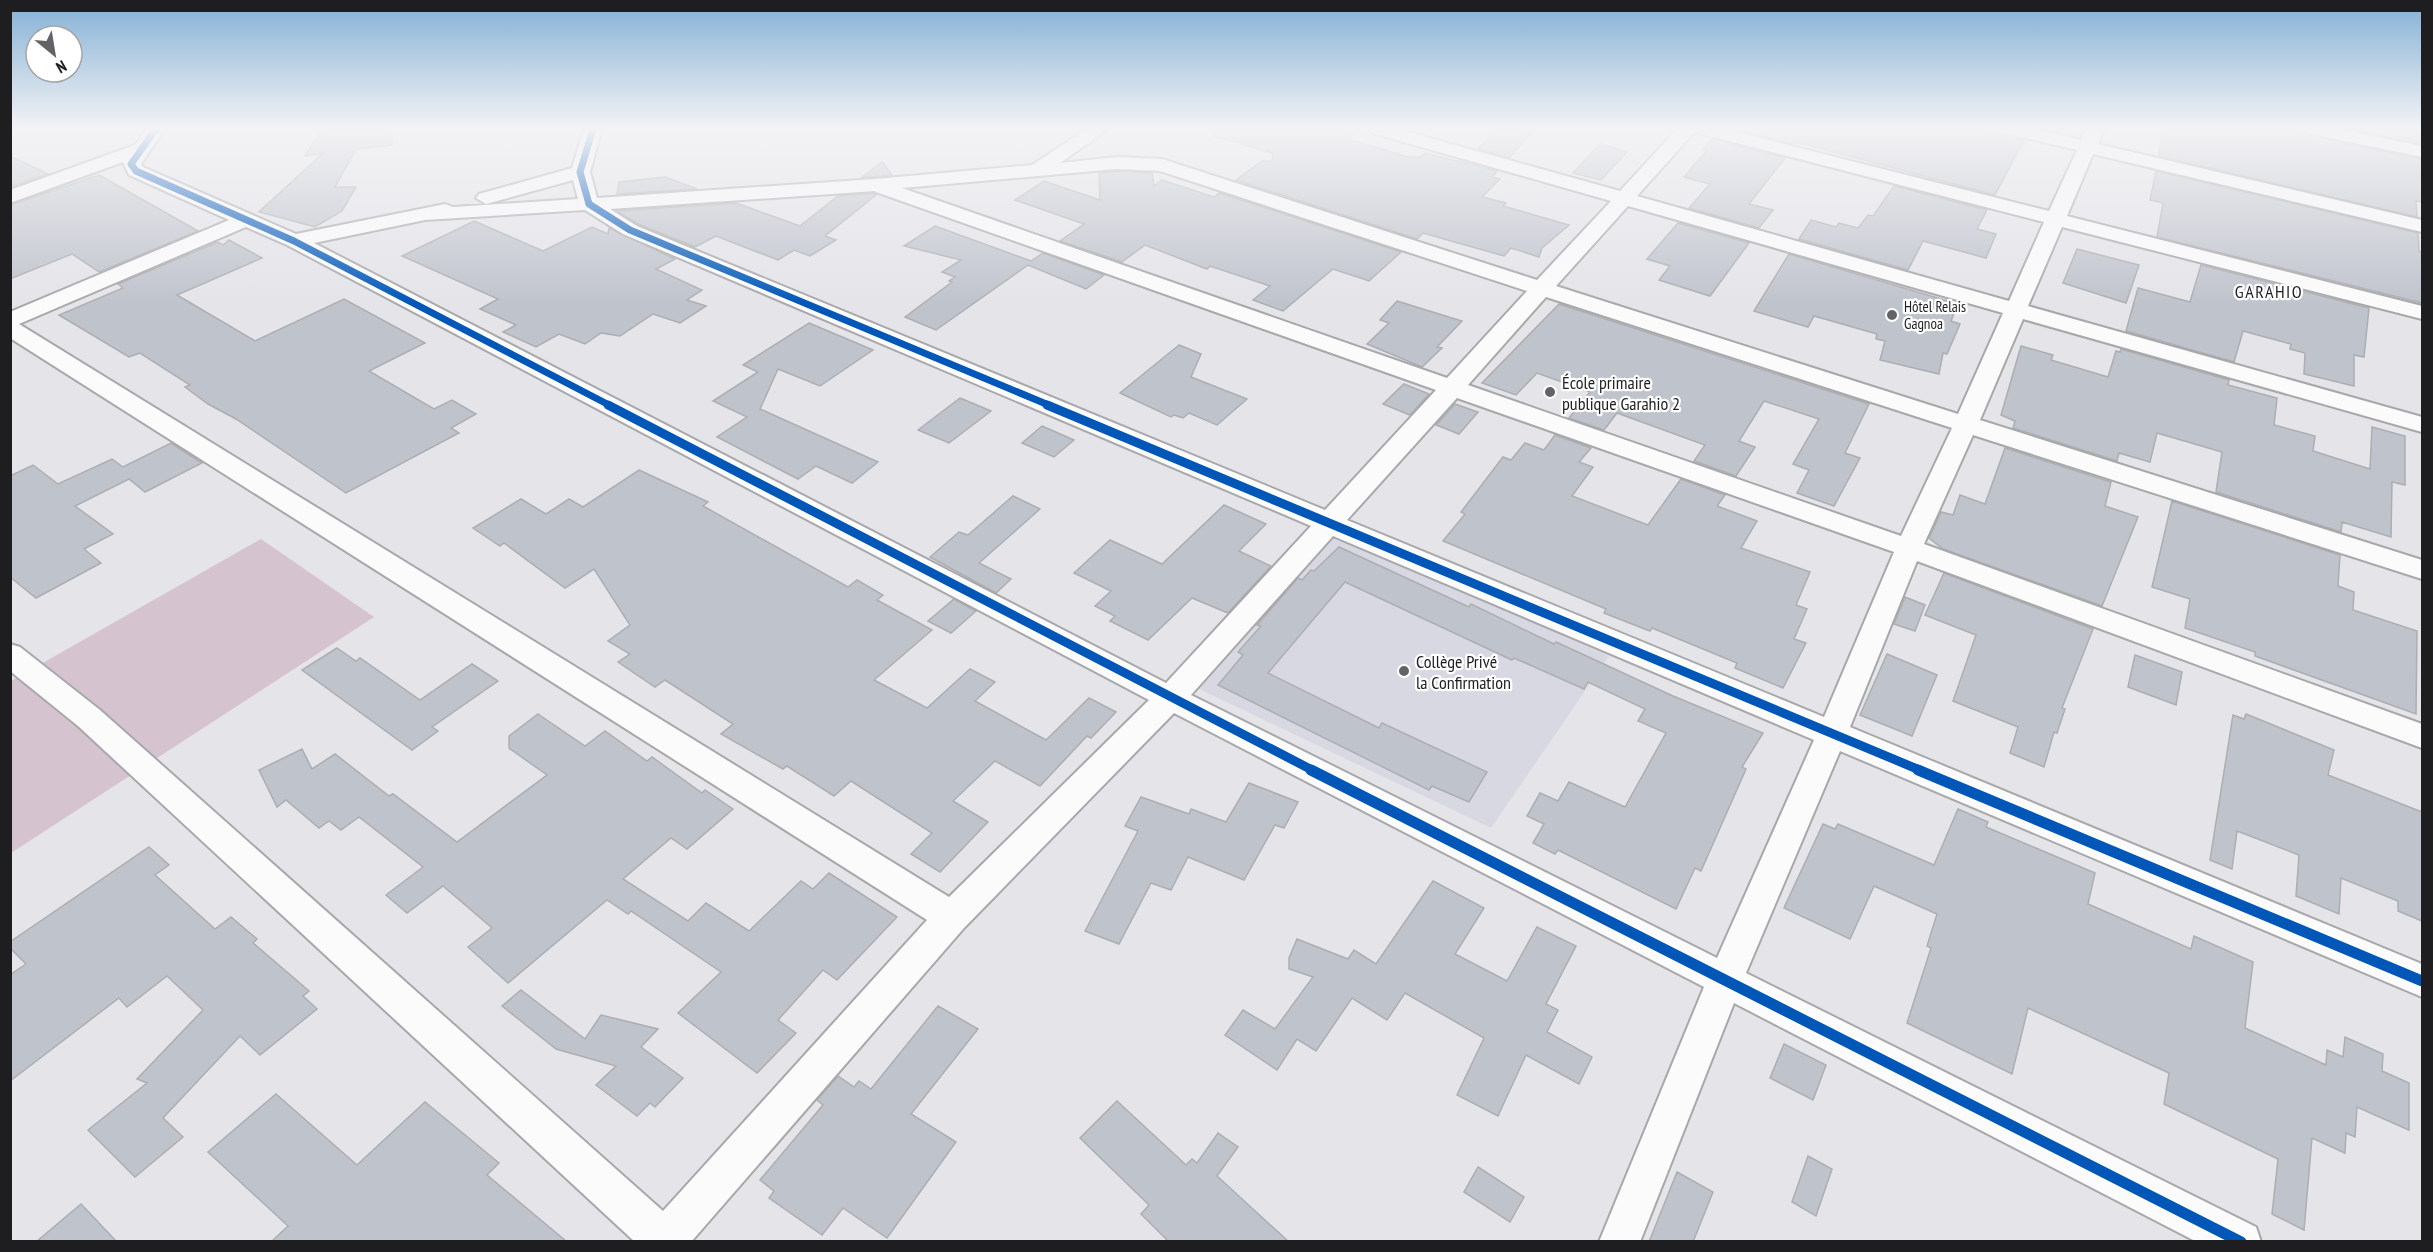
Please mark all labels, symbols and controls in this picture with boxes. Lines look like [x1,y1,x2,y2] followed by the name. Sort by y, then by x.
[24,24,84,84] north arrow
[53,56,70,78] text: N
[2235,280,2303,303] district label: GARAHIO
[1904,297,1966,333] place label: Hôtel Relais Gagnoa
[1885,308,1899,322] marker: Hôtel Relais Gagnoa
[1562,371,1680,415] place label: École primaire publique Garahio 2
[1543,385,1557,399] marker: École primaire publique Garahio 2
[1416,650,1511,694] place label: Collège Privé la Confirmation
[1397,664,1411,678] marker: Collège Privé la Confirmation

